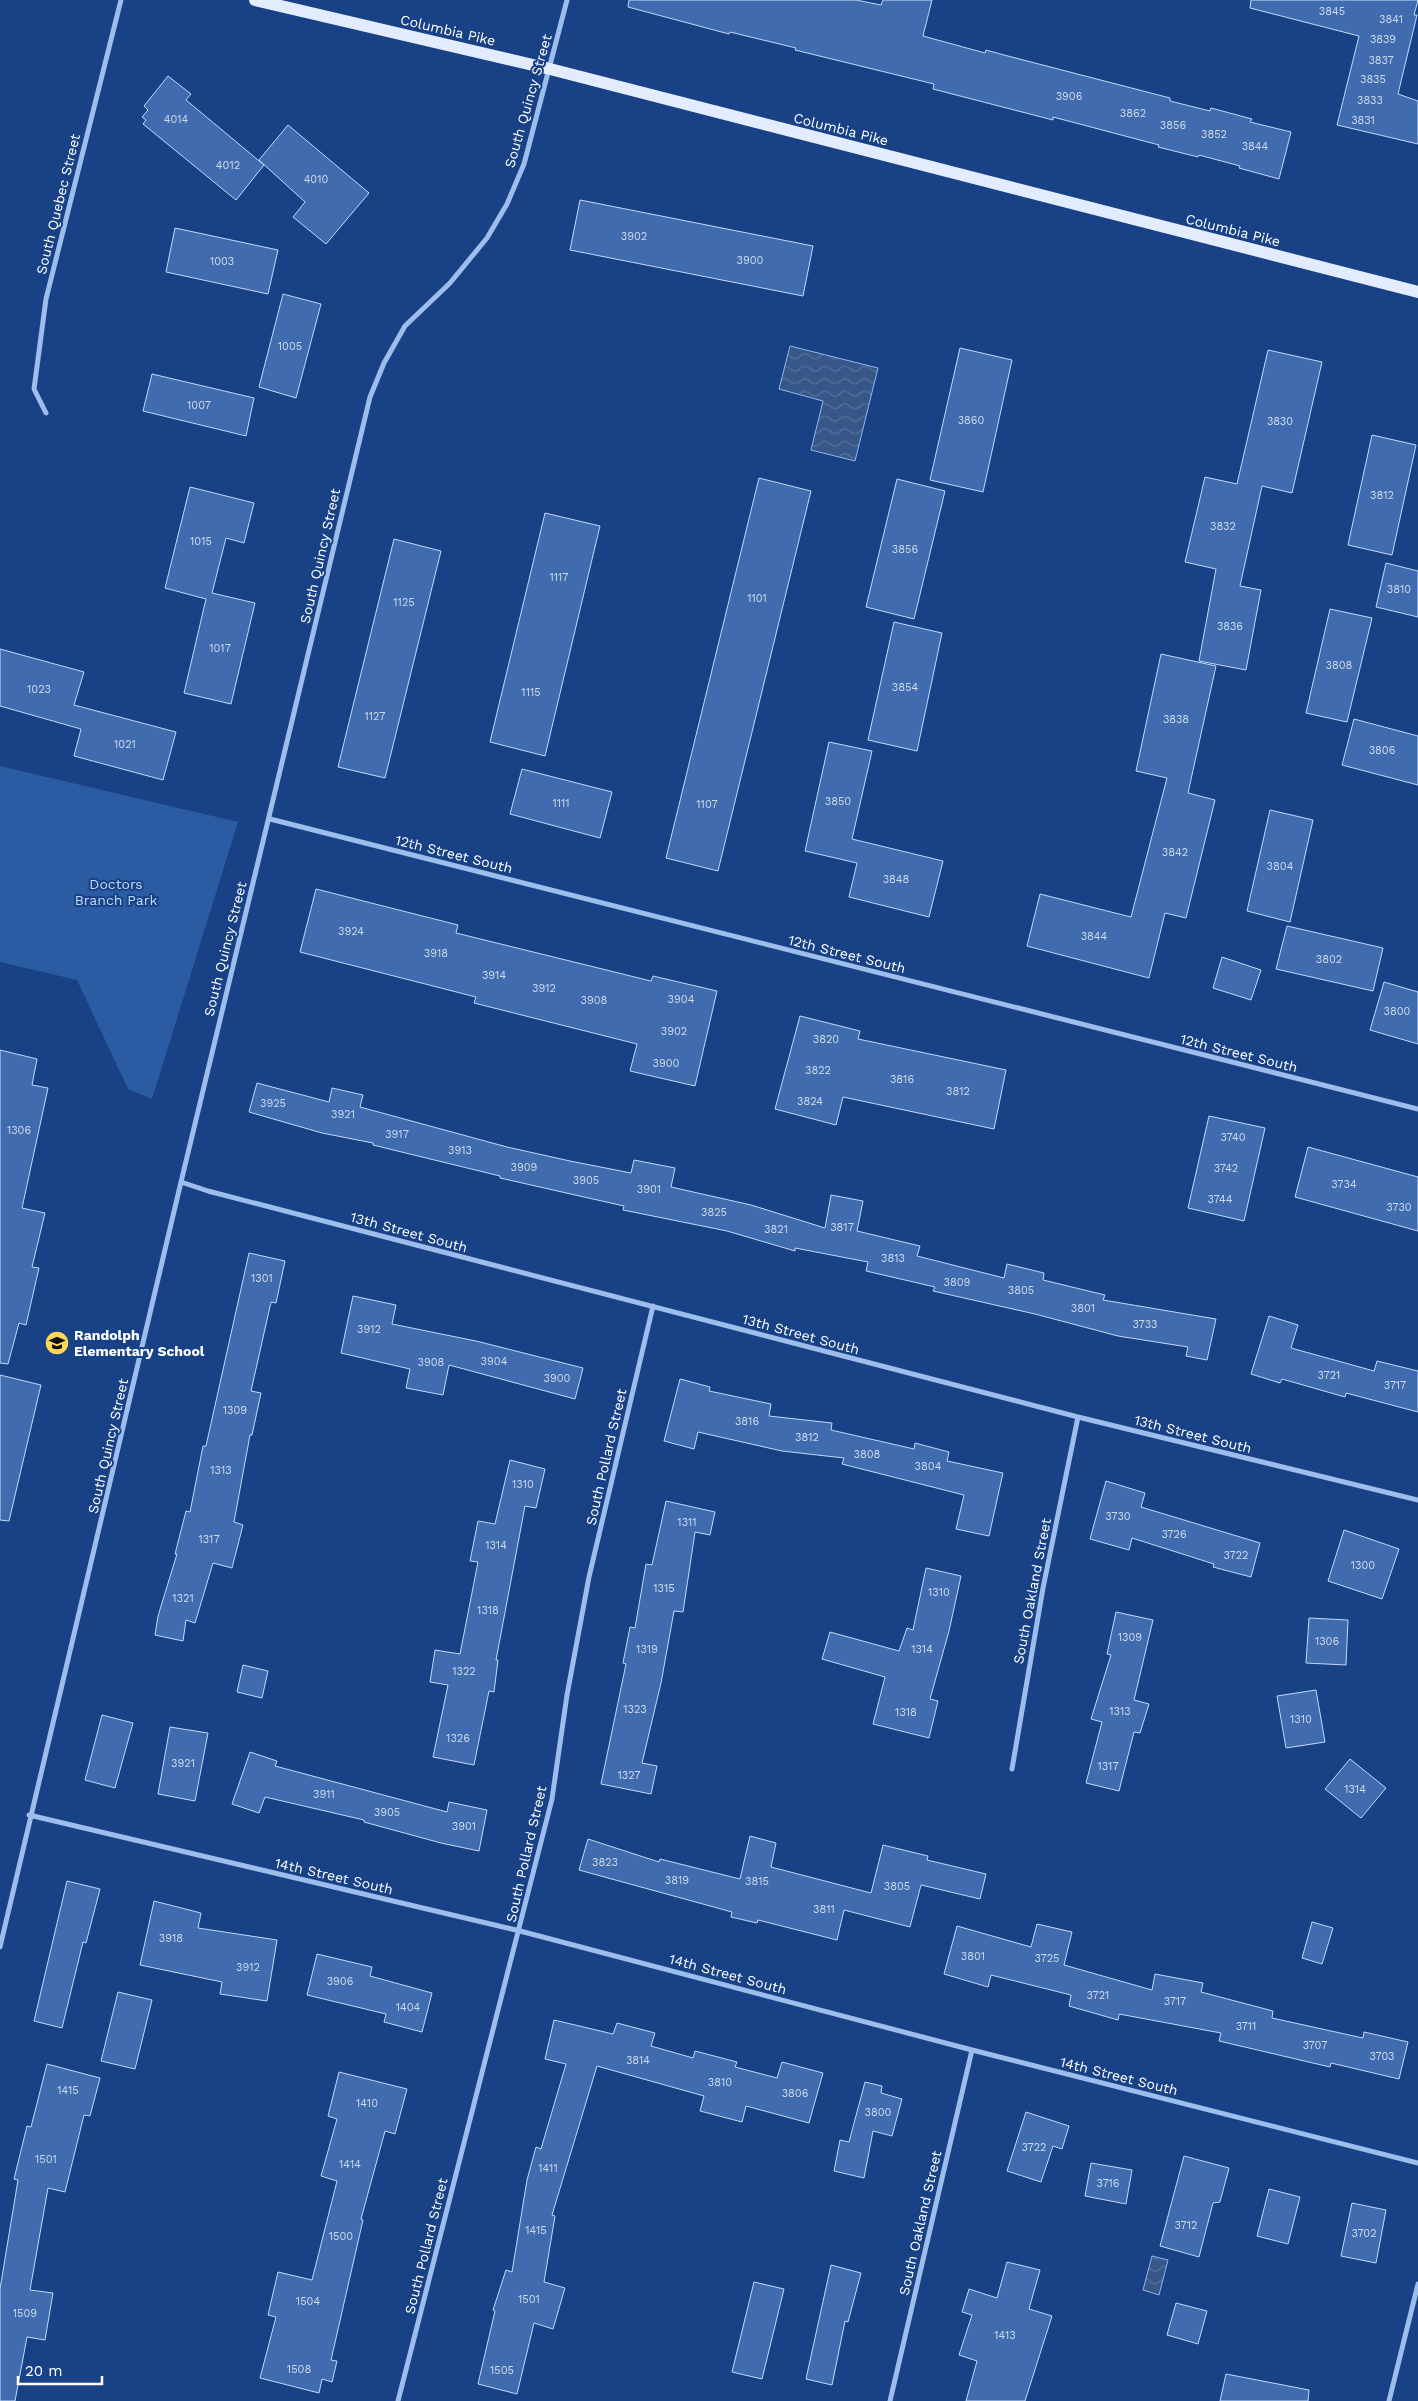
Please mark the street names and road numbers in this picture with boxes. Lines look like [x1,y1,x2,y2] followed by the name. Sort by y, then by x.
[399,11,497,49] street label: Columbia Pike
[501,32,555,170] street label: South Quincy Street
[792,109,890,149] street label: Columbia Pike
[33,132,83,276] street label: South Quebec Street
[1184,210,1282,250] street label: Columbia Pike
[297,487,343,625] street label: South Quincy Street
[394,832,514,876] street label: 12th Street South
[201,880,250,1018] street label: South Quincy Street
[787,932,907,976] street label: 12th Street South
[1179,1031,1299,1075] street label: 12th Street South
[349,1209,469,1255] street label: 13th Street South
[741,1311,861,1357] street label: 13th Street South
[85,1377,131,1515] street label: South Quincy Street
[582,1387,630,1527] street label: South Pollard Street
[1133,1412,1253,1456] street label: 13th Street South
[1010,1517,1054,1665] street label: South Oakland Street
[502,1784,550,1924] street label: South Pollard Street
[273,1855,395,1897] street label: 14th Street South
[668,1951,788,1997] street label: 14th Street South
[1058,2054,1180,2098] street label: 14th Street South
[896,2149,944,2297] street label: South Oakland Street
[401,2176,451,2316] street label: South Pollard Street

